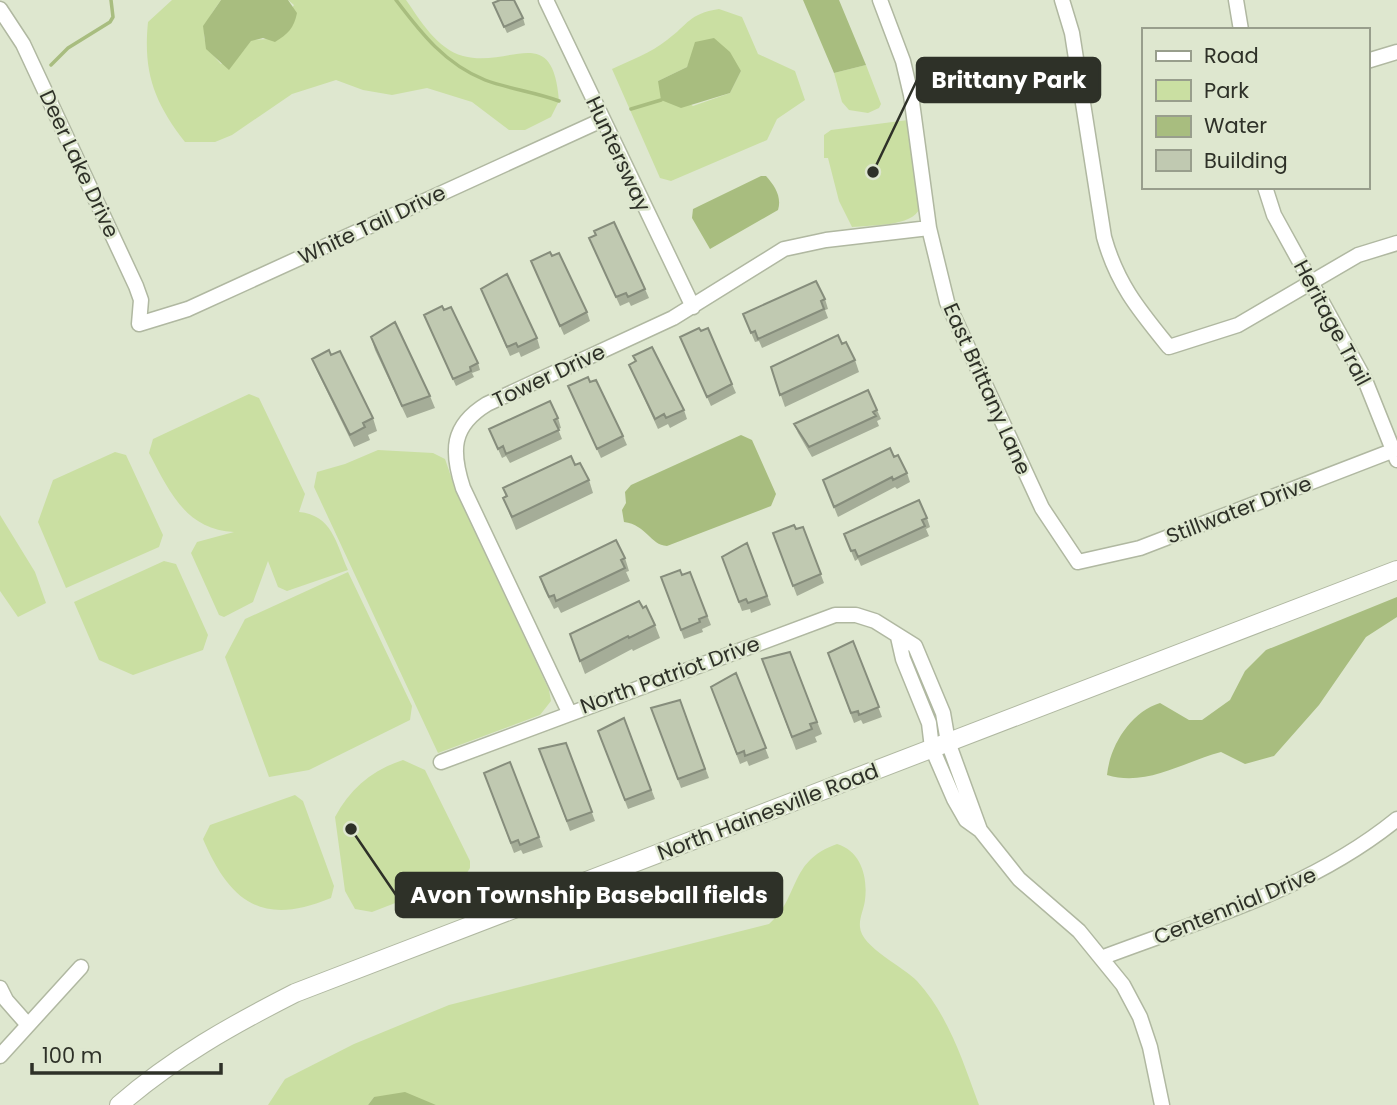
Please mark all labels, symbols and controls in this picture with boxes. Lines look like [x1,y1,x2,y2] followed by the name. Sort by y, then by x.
[1142,28,1369,189] legend
[1204,41,1259,70] text: Road
[917,58,1100,102] callout: Brittany Park
[931,64,1087,96] text: Brittany Park
[1204,76,1249,105] text: Park
[33,85,126,242] street label: Deer Lake Drive
[579,91,658,216] street label: Huntersway
[1204,111,1267,140] text: Water
[1204,146,1288,175] text: Building
[293,178,450,271] street label: White Tail Drive
[1287,255,1378,391] street label: Heritage Trail
[937,298,1038,479] street label: East Brittany Lane
[488,337,610,414] street label: Tower Drive
[1162,468,1316,551] street label: Stillwater Drive
[576,629,764,720] street label: North Patriot Drive
[653,756,883,867] street label: North Hainesville Road
[1149,860,1320,951] street label: Centennial Drive
[396,873,782,917] callout: Avon Township Baseball fields
[410,879,768,911] text: Avon Township Baseball fields
[32,1032,220,1076] scale bar
[42,1041,102,1070] text: 100 m

